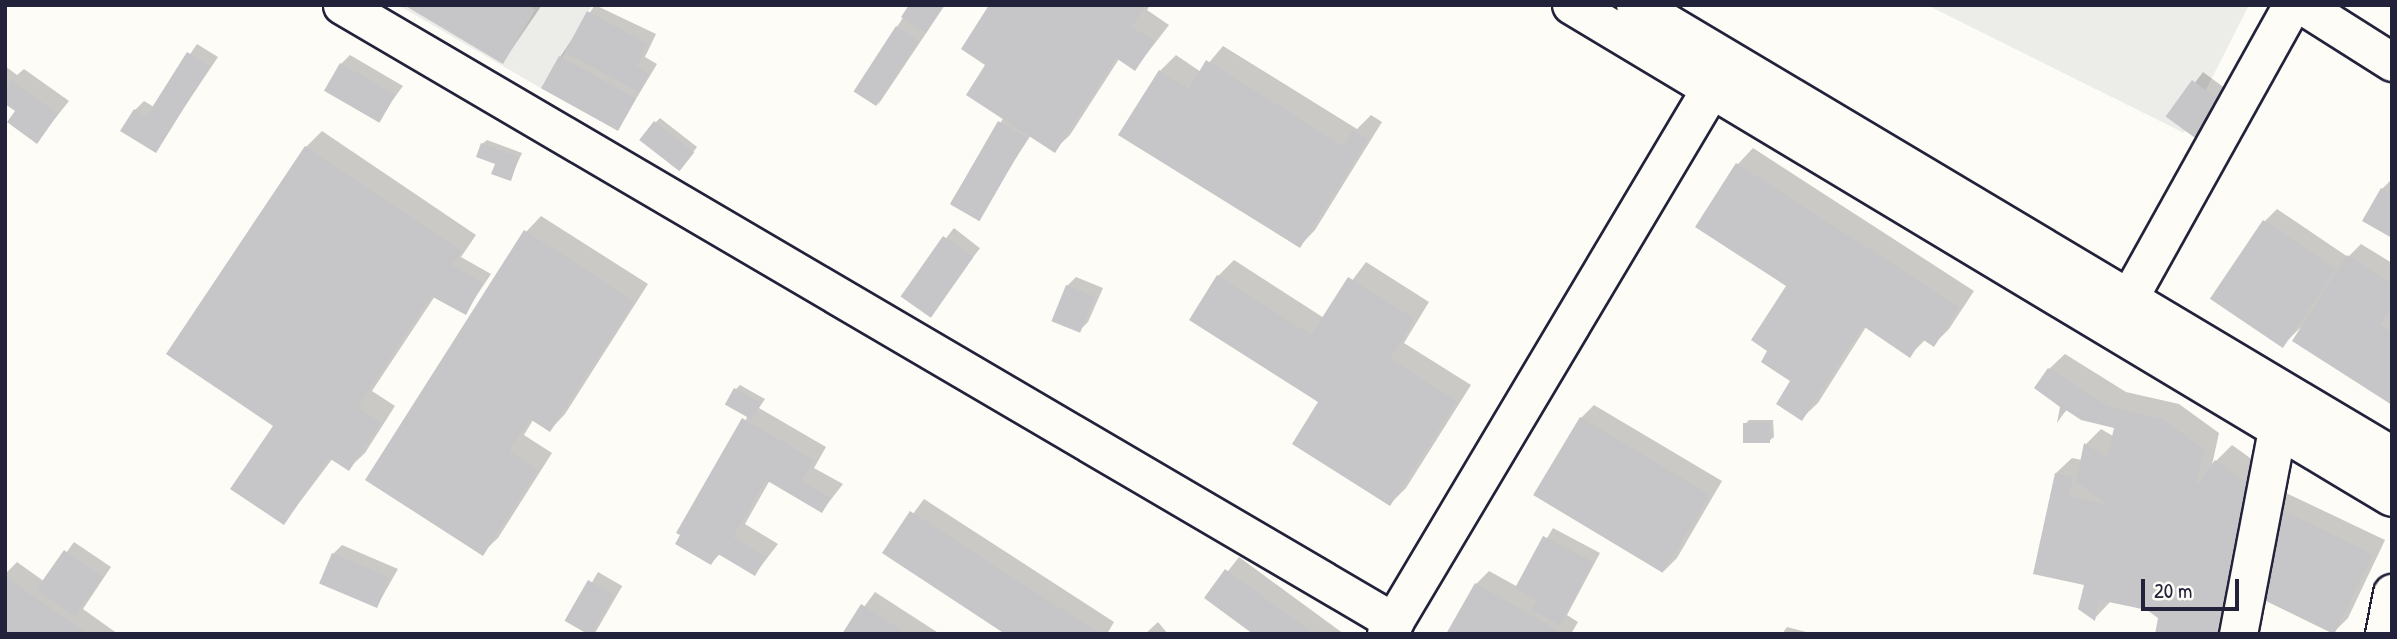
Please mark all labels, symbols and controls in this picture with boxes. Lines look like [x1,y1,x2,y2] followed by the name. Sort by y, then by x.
[2145,566,2243,610] scale bar
[2154,576,2192,605] text: 20 m

